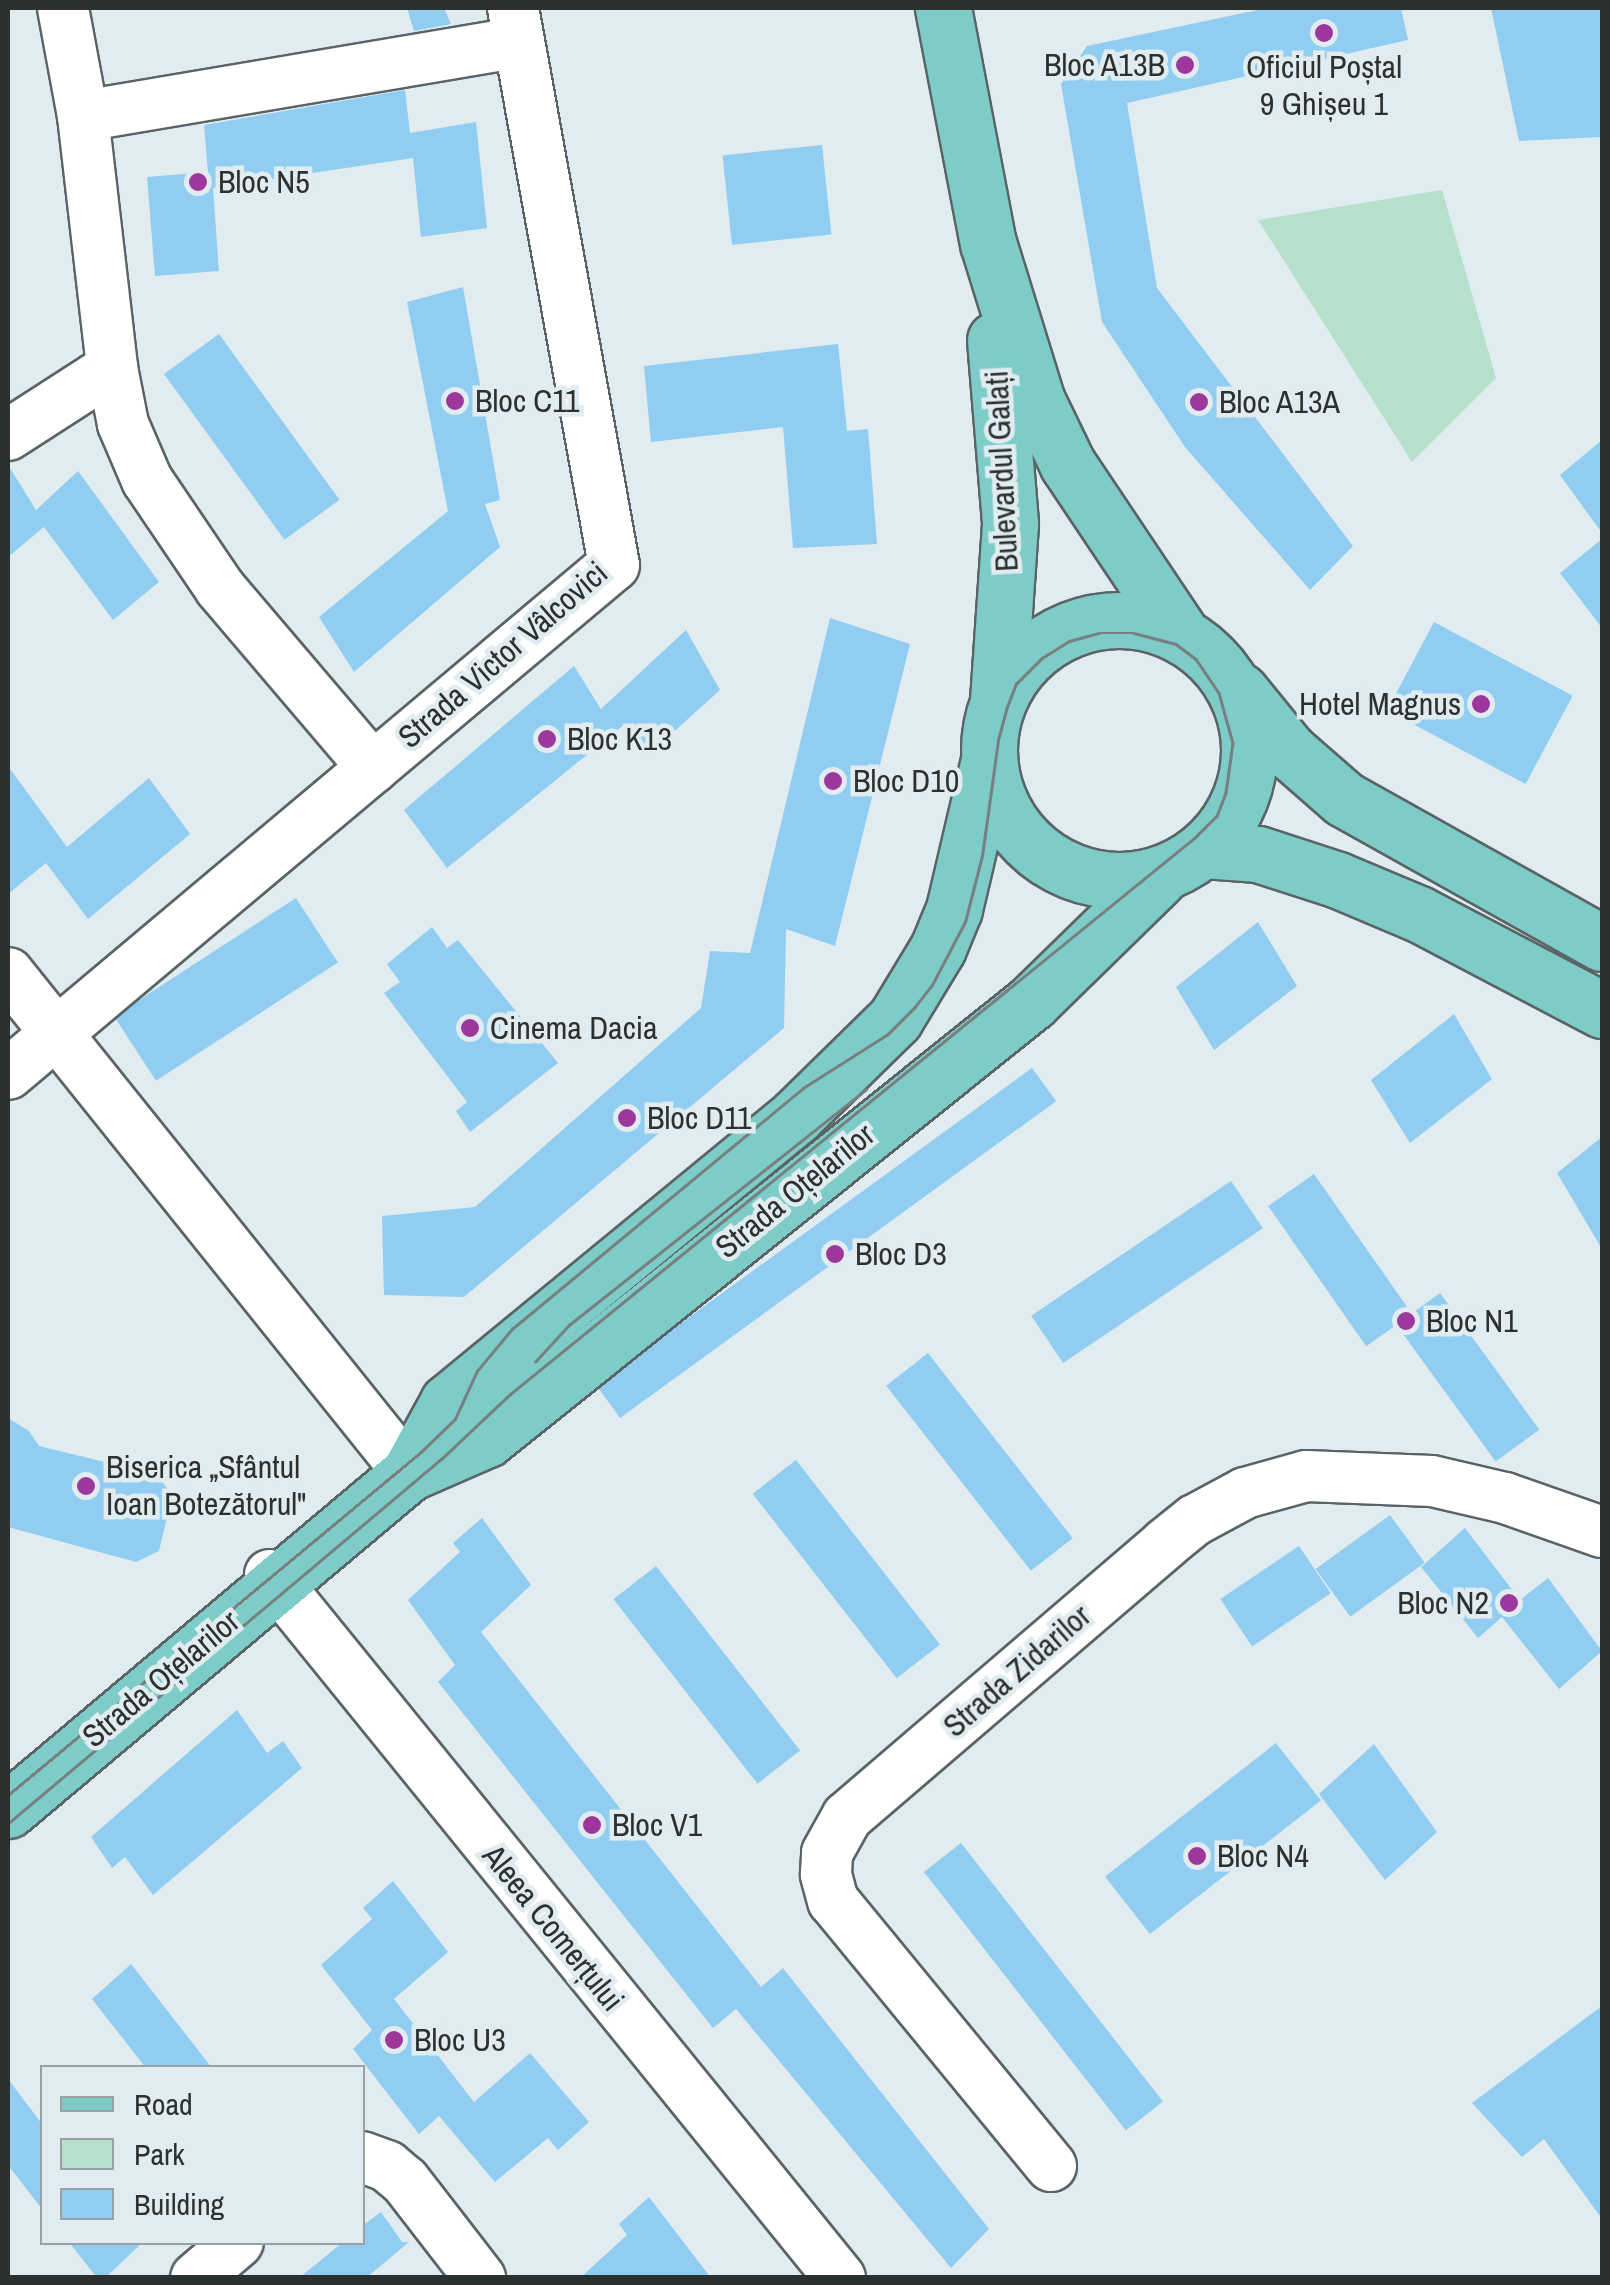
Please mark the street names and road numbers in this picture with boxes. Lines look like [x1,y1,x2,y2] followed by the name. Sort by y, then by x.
[978,369,1026,573] street label: Bulevardul Galați
[391,554,615,756] street label: Strada Victor Vâlcovici
[708,1116,882,1266] street label: Strada Oțelarilor
[936,1597,1098,1745] street label: Strada Zidarilor
[75,1602,247,1756] street label: Strada Oțelarilor
[474,1837,632,2019] street label: Aleea Comerțului

